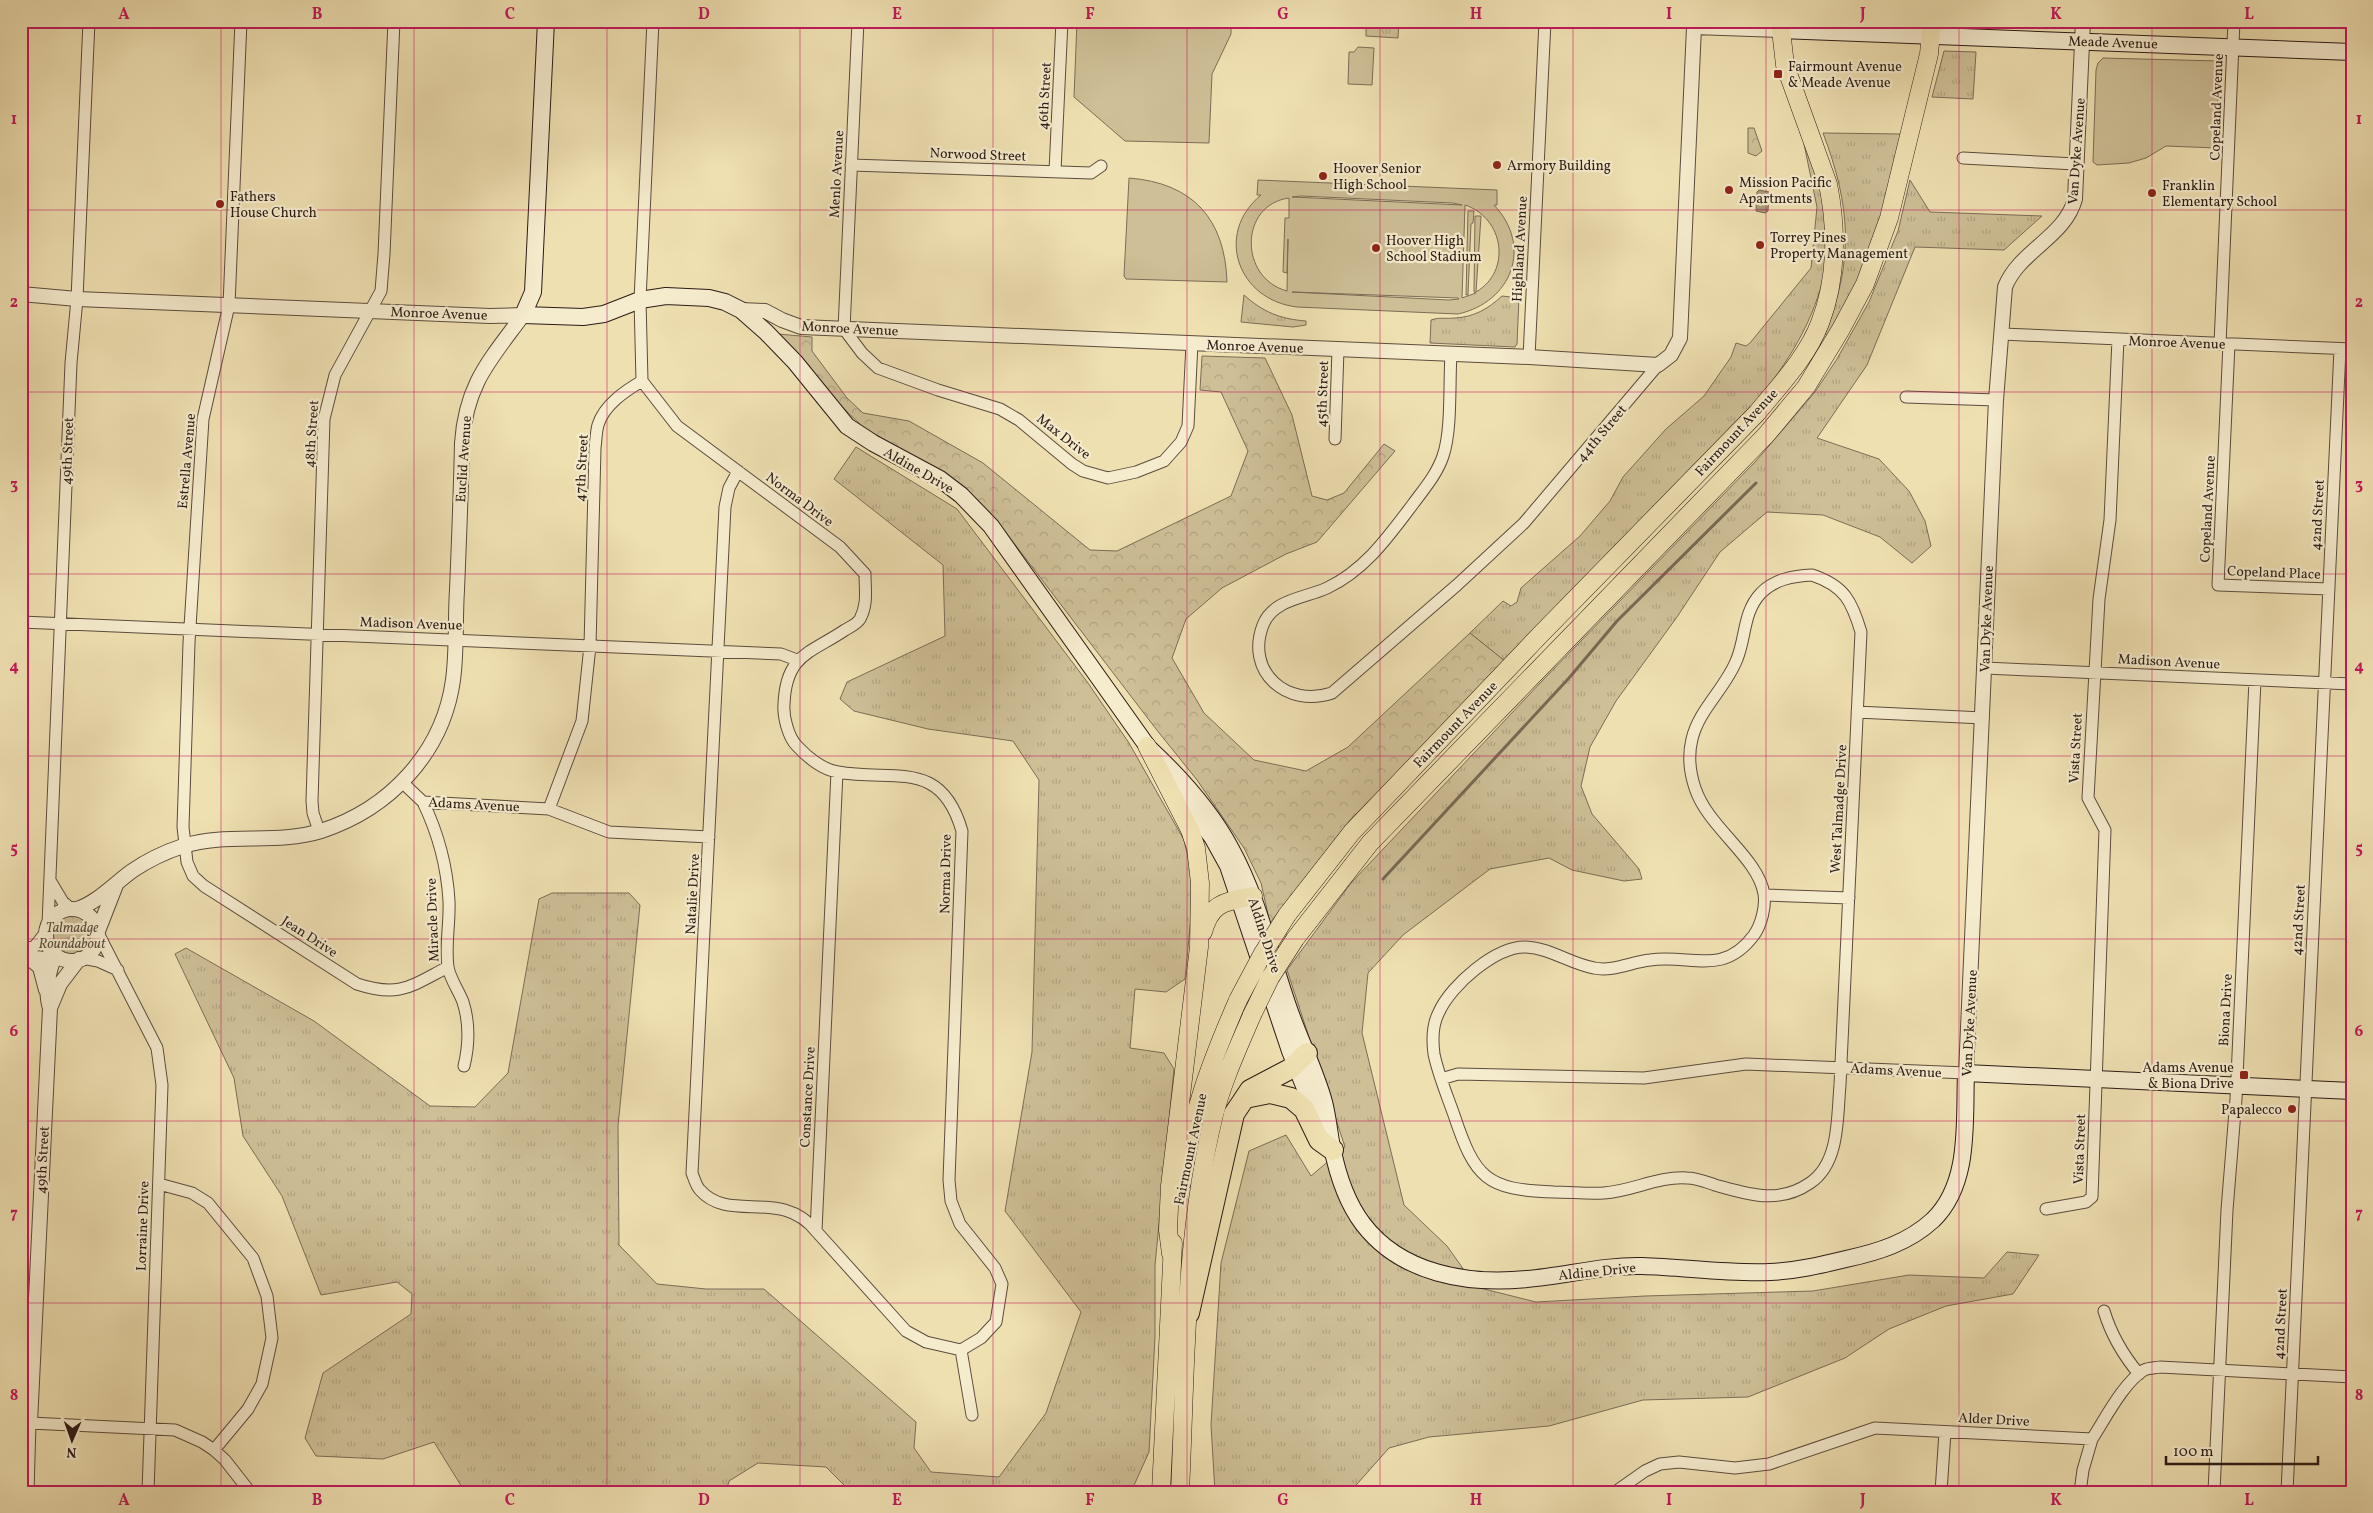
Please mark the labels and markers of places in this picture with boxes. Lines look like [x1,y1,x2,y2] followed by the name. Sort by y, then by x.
[1788,58,1902,93] place label: Fairmount Avenue & Meade Avenue
[1772,68,1784,80] marker: Fairmount Avenue & Meade Avenue
[1507,157,1611,176] place label: Armory Building
[1491,159,1503,171] marker: Armory Building
[1333,160,1421,195] place label: Hoover Senior High School
[1317,170,1329,182] marker: Hoover Senior High School
[1739,174,1832,209] place label: Mission Pacific Apartments
[2162,177,2277,212] place label: Franklin Elementary School
[1723,184,1735,196] marker: Mission Pacific Apartments
[2146,187,2158,199] marker: Franklin Elementary School
[230,188,317,223] place label: Fathers House Church
[214,198,226,210] marker: Fathers House Church
[1770,229,1908,264] place label: Torrey Pines Property Management
[1386,232,1482,267] place label: Hoover High School Stadium
[1754,239,1766,251] marker: Torrey Pines Property Management
[1370,242,1382,254] marker: Hoover High School Stadium
[2143,1059,2234,1094] place label: Adams Avenue & Biona Drive
[2238,1069,2250,1081] marker: Adams Avenue & Biona Drive
[2221,1101,2282,1120] place label: Papalecco
[2286,1103,2298,1115] marker: Papalecco

